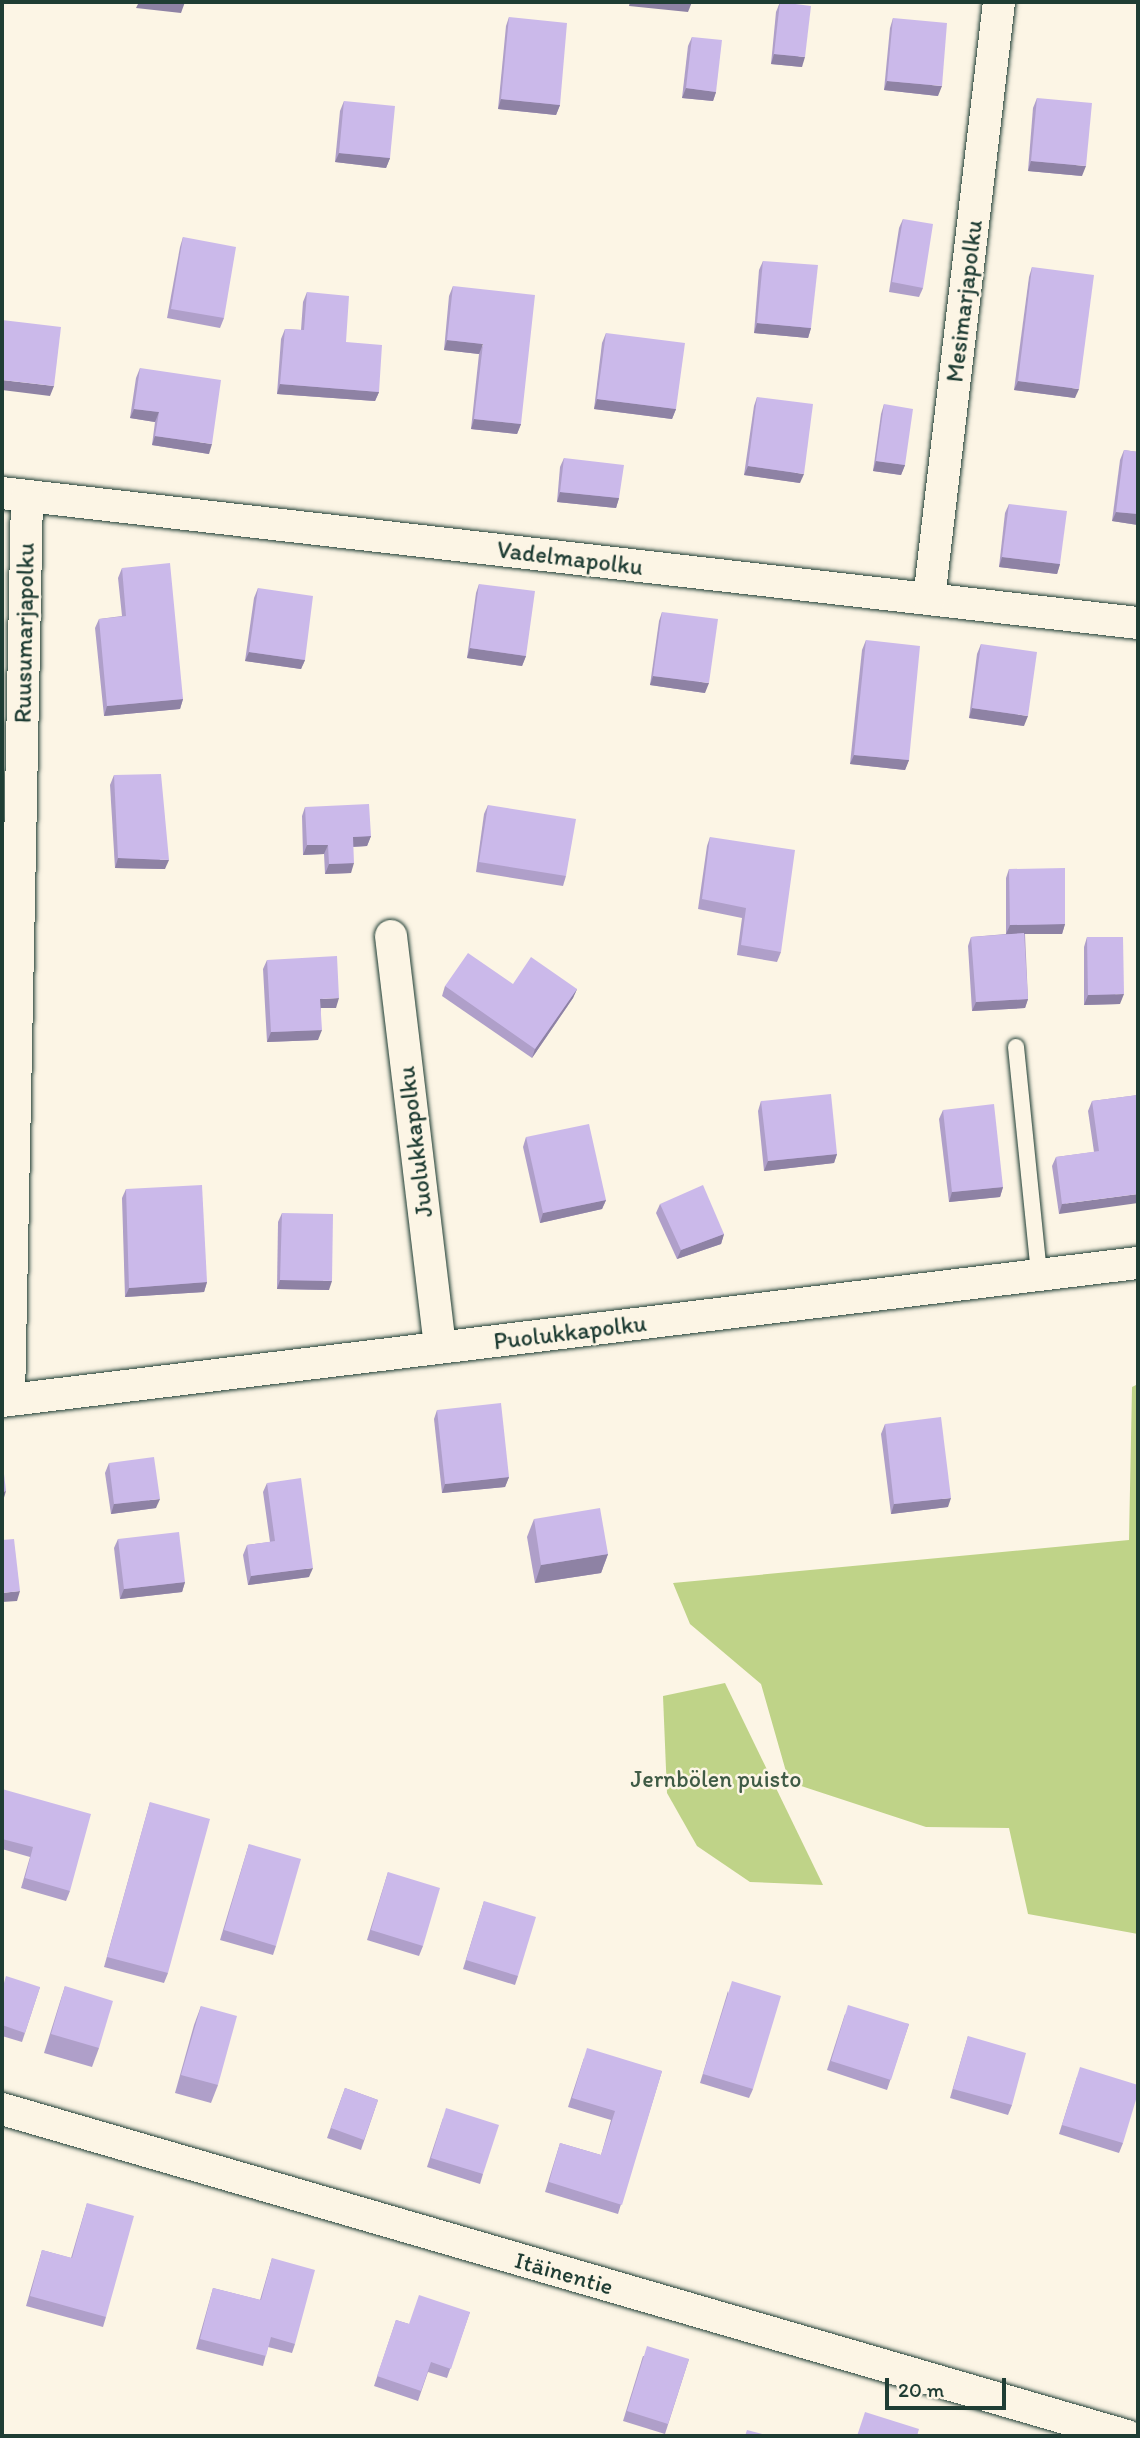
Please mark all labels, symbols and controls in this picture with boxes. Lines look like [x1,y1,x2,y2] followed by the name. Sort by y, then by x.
[940,218,988,384] street label: Mesimarjapolku
[495,535,645,581] street label: Vadelmapolku
[8,543,40,723] street label: Ruusumarjapolku
[391,1065,439,1219] street label: Juolukkapolku
[492,1308,648,1356] street label: Puolukkapolku
[631,1765,801,1793] park label: Jernbölen puisto
[511,2245,617,2301] street label: Itäinentie
[888,2364,1009,2408] scale bar
[898,2377,944,2402] text: 20 m

